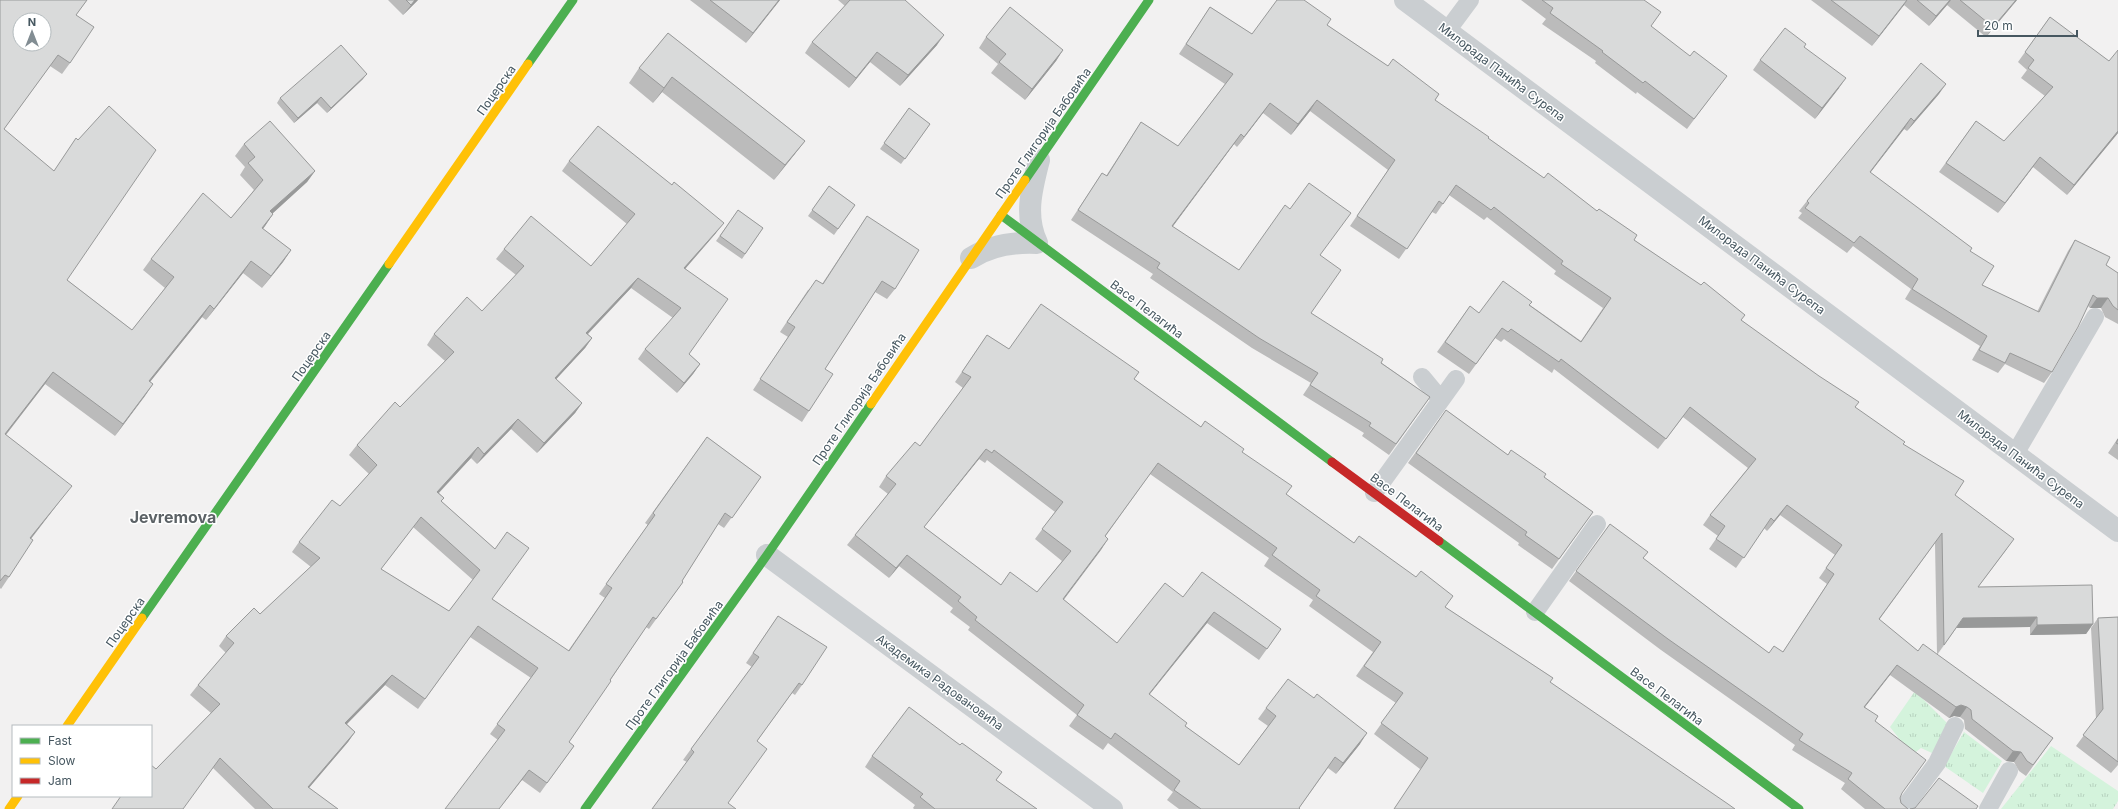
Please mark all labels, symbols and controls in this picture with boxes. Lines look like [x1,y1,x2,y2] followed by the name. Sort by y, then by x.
[12,12,52,52] north arrow
[1978,12,2077,38] scale bar
[28,15,36,29] text: N
[1984,18,2013,33] text: 20 m
[1436,19,1568,125] street label: Милорада Панића Сурепа
[473,62,519,118] street label: Поцерска
[992,65,1094,201] street label: Проте Глигорија Бабовића
[1696,212,1828,318] street label: Милорада Панића Сурепа
[1107,277,1187,341] street label: Васе Пелагића
[288,328,334,384] street label: Поцерска
[809,330,909,468] street label: Проте Глигорија Бабовића
[1955,406,2087,512] street label: Милорада Панића Сурепа
[1367,470,1447,534] street label: Васе Пелагића
[130,507,216,527] district label: Jevremova
[102,594,148,650] street label: Поцерска
[622,597,726,733] street label: Проте Глигорија Бабовића
[873,631,1007,733] street label: Академика Радовановића
[1627,664,1707,728] street label: Васе Пелагића
[12,725,152,797] legend
[48,733,72,748] text: Fast
[48,753,76,768] text: Slow
[48,773,72,788] text: Jam

